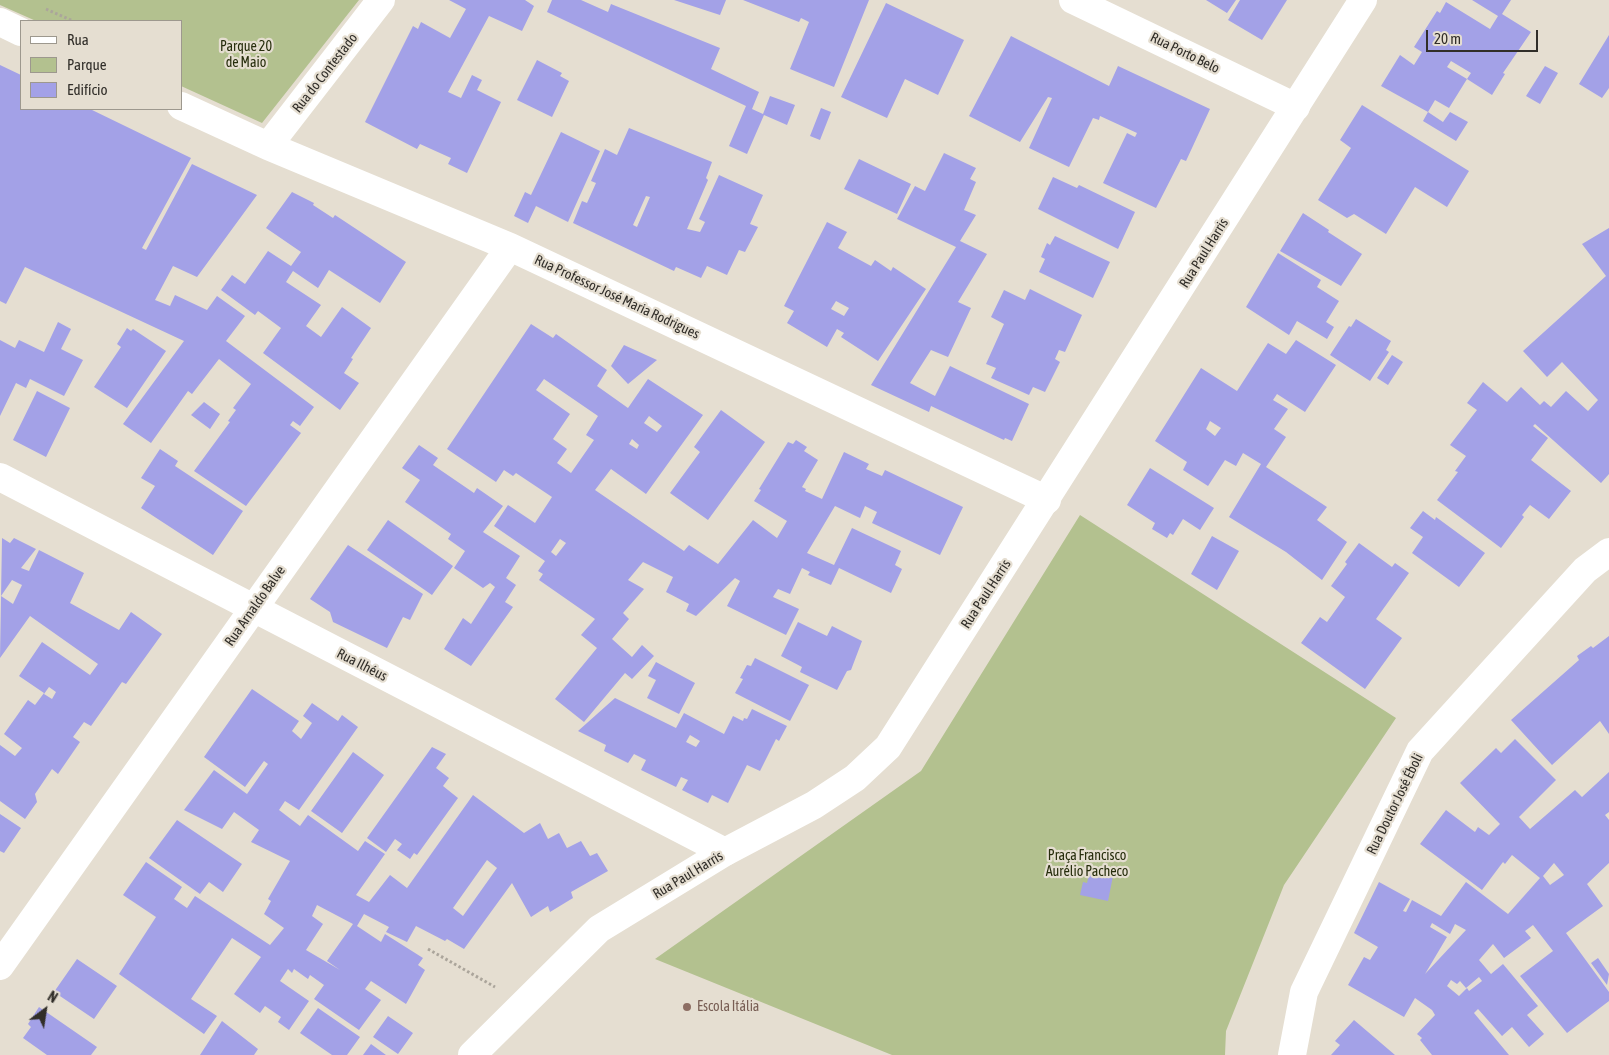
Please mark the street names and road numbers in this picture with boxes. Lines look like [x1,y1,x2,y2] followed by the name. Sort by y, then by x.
[1148,29,1222,77] street label: Rua Porto Belo
[289,30,361,116] street label: Rua do Contestado
[1176,215,1232,291] street label: Rua Paul Harris
[532,251,702,343] street label: Rua Professor José Maria Rodrigues
[958,556,1014,632] street label: Rua Paul Harris
[221,563,289,649] street label: Rua Arnaldo Balve
[334,645,390,685] street label: Rua Ilhéus
[1363,751,1427,857] street label: Rua Doutor José Éboli
[650,848,726,902] street label: Rua Paul Harris

